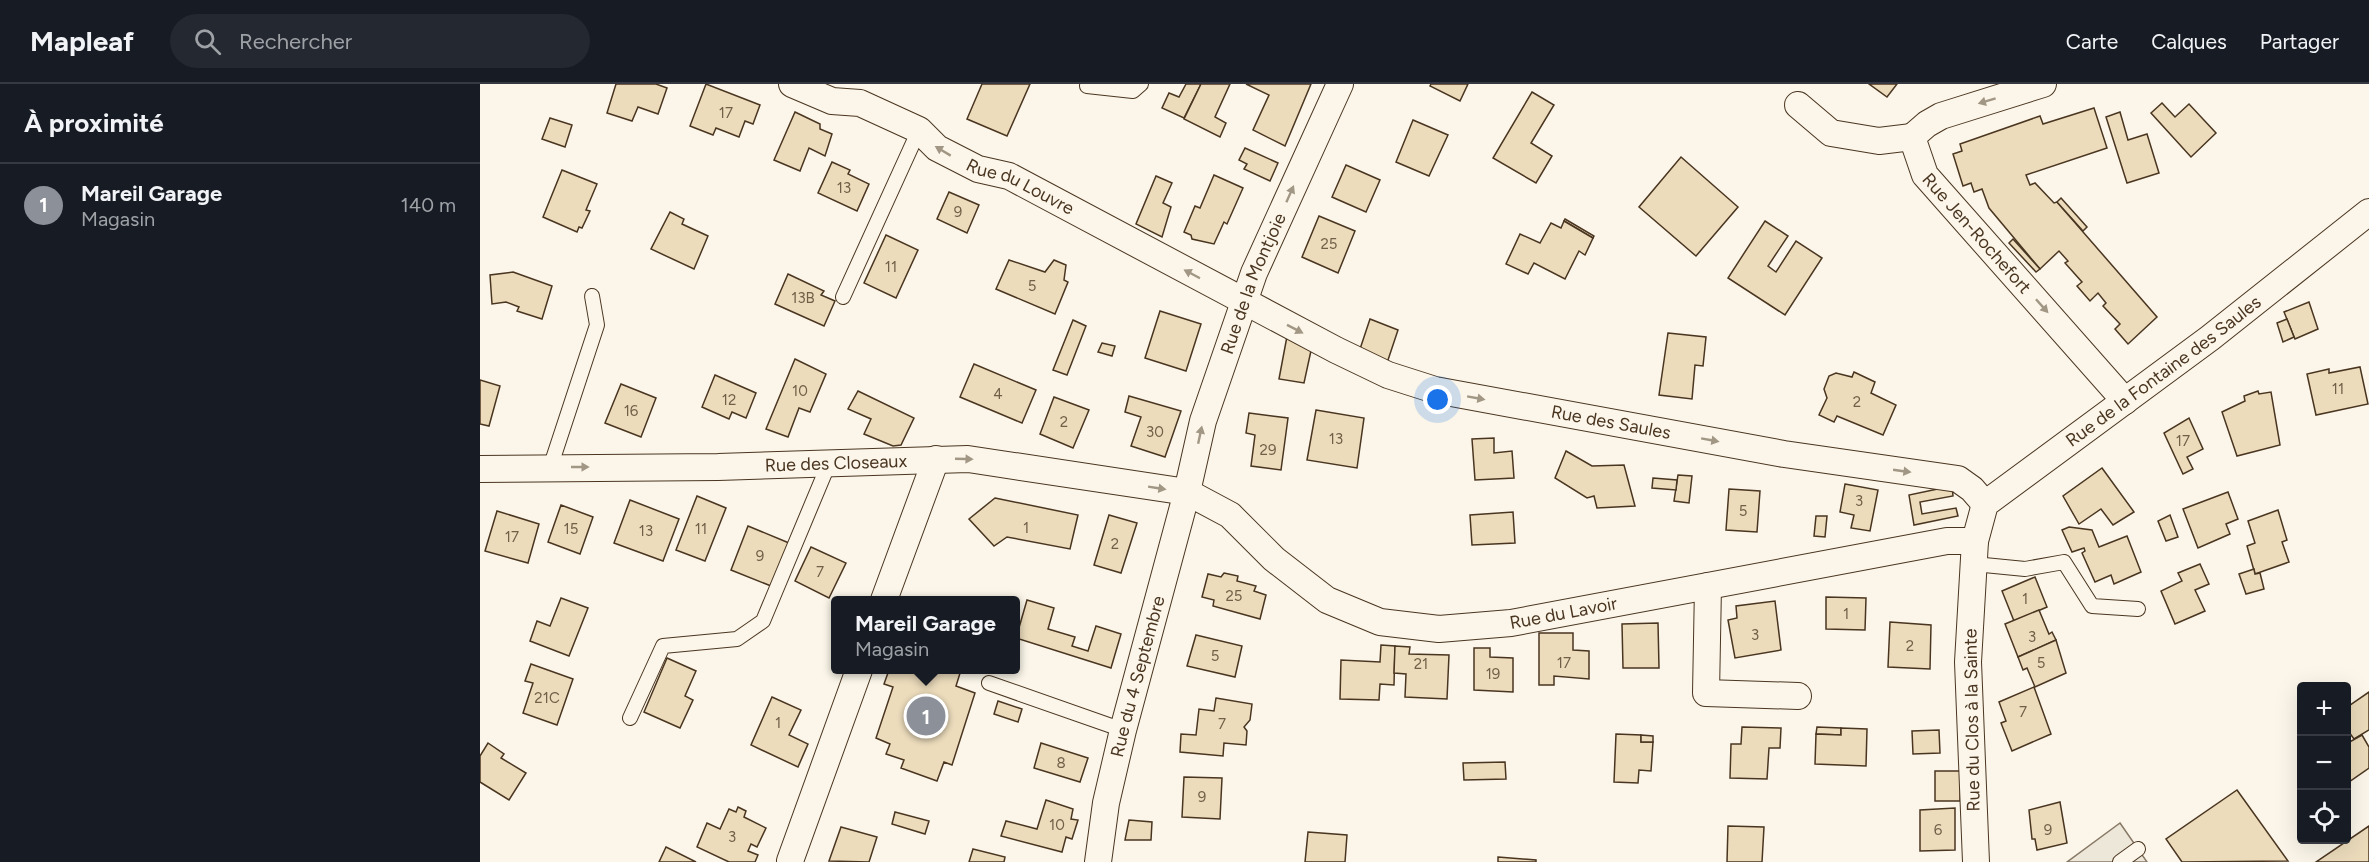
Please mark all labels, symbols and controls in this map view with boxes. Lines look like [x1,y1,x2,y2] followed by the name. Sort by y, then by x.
[170,14,590,68] search box
[30,24,134,58] text: Mapleaf
[191,25,224,58] icon: search
[239,28,352,55] text: Rechercher
[2066,29,2118,54] text: Carte
[2151,29,2227,54] text: Calques
[2260,29,2339,54] text: Partager
[1978,97,1996,107] one-way arrow
[719,104,733,122] house number: 17
[24,107,164,139] text: À proximité
[935,145,951,156] one-way arrow
[962,154,1078,220] street label: Rue du Louvre
[1918,169,2036,298] street label: Rue Jen-Rochefort
[837,179,851,197] house number: 13
[81,180,222,207] text: Mareil Garage
[1285,184,1295,202] one-way arrow
[39,193,48,217] text: 1
[401,193,456,217] text: 140 m
[954,203,962,221] house number: 9
[81,207,155,231] text: Magasin
[1216,209,1291,357] street label: Rue de la Montjoie
[1320,235,1338,253] house number: 25
[885,258,897,276] house number: 11
[1184,269,1201,279] one-way arrow
[1028,277,1036,295] house number: 5
[791,289,815,307] house number: 13B
[2061,291,2265,452] street label: Rue de la Fontaine des Saules
[2035,298,2048,314] one-way arrow
[1287,324,1304,334] one-way arrow
[2332,380,2344,398] house number: 11
[792,382,808,400] house number: 10
[993,385,1003,403] house number: 4
[1423,385,1452,414] your location
[722,391,736,409] house number: 12
[1853,393,1861,411] house number: 2
[1467,394,1486,403] one-way arrow
[1549,400,1673,444] street label: Rue des Saules
[624,402,639,420] house number: 16
[1060,413,1068,431] house number: 2
[1146,423,1164,441] house number: 30
[1195,426,1205,444] one-way arrow
[1329,430,1343,448] house number: 13
[2176,432,2190,450] house number: 17
[1700,436,1719,445] one-way arrow
[1260,441,1276,459] house number: 29
[764,450,908,476] street label: Rue des Closeaux
[955,455,974,464] one-way arrow
[571,463,590,472] one-way arrow
[1893,466,1912,475] one-way arrow
[1148,483,1167,492] one-way arrow
[1855,492,1863,510] house number: 3
[1739,502,1747,520] house number: 5
[1023,519,1029,537] house number: 1
[564,520,578,538] house number: 15
[695,520,707,538] house number: 11
[639,522,653,540] house number: 13
[505,528,519,546] house number: 17
[1111,535,1119,553] house number: 2
[756,547,764,565] house number: 9
[816,563,824,581] house number: 7
[1225,587,1243,605] house number: 25
[2022,590,2028,608] house number: 1
[1508,592,1619,634] street label: Rue du Lavoir
[1106,593,1170,759] street label: Rue du 4 Septembre
[831,596,1020,674] popup
[1843,605,1849,623] house number: 1
[855,610,996,637] text: Mareil Garage
[1751,626,1759,644] house number: 3
[1959,628,1985,812] street label: Rue du Clos à la Sainte
[2028,628,2036,646] house number: 3
[855,637,929,661] text: Magasin
[1906,637,1914,655] house number: 2
[1211,647,1219,665] house number: 5
[1557,654,1571,672] house number: 17
[2037,654,2045,672] house number: 5
[1414,655,1428,673] house number: 21
[1486,665,1500,683] house number: 19
[2297,682,2351,844] map controls
[2297,682,2351,736] button: +
[534,689,560,707] house number: 21C
[906,694,946,738] pin: 1
[2019,703,2027,721] house number: 7
[775,714,781,732] house number: 1
[1218,715,1226,733] house number: 7
[2297,736,2351,790] button: −
[1056,754,1066,772] house number: 8
[1198,788,1206,806] house number: 9
[2297,790,2351,844] button: locate
[1049,816,1065,834] house number: 10
[1934,821,1943,839] house number: 6
[2044,821,2052,839] house number: 9
[728,828,736,846] house number: 3

